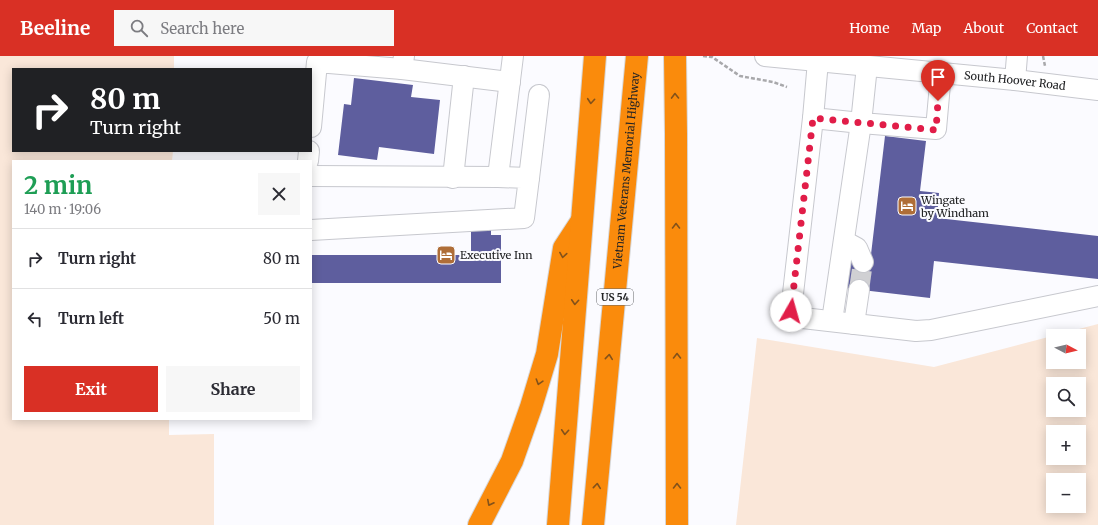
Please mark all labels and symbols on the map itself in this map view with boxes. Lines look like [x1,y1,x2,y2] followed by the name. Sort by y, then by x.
[921,60,955,101] pin
[963,68,1067,93] street label: South Hoover Road
[610,71,643,271] street label: Vietnam Veterans Memorial Highway
[671,93,680,99] one-way arrow
[587,98,596,104] one-way arrow
[920,193,989,220] place label: Wingate by Windham
[896,195,918,217] hotel icon: Wingate by Windham
[672,223,680,229] one-way arrow
[435,244,457,266] hotel icon: Executive Inn
[460,248,533,262] place label: Executive Inn
[559,252,568,258] one-way arrow
[597,289,633,305] road number: US 54
[770,290,812,332] position arrow
[571,299,580,305] one-way arrow
[1046,329,1086,369] north arrow
[673,353,681,359] one-way arrow
[605,354,614,360] one-way arrow
[535,379,544,386] one-way arrow
[561,429,570,435] one-way arrow
[592,483,601,489] one-way arrow
[673,483,681,489] one-way arrow
[488,499,495,506] one-way arrow

